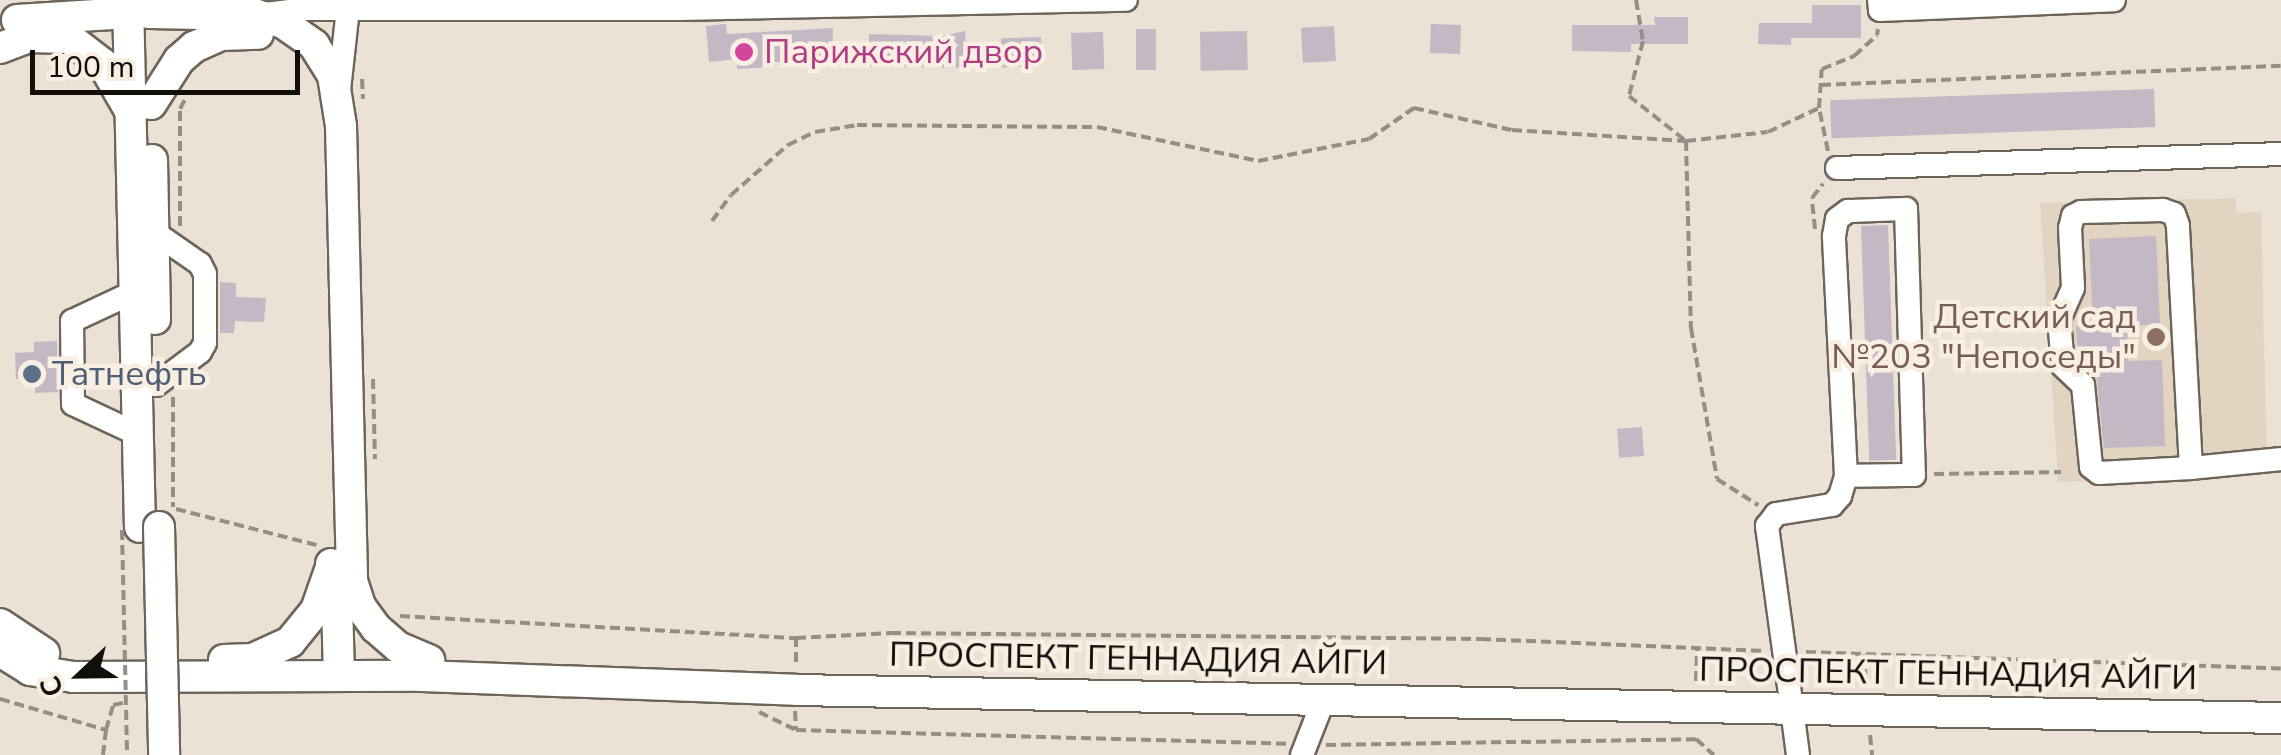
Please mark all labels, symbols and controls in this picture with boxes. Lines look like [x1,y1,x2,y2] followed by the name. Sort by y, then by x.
[35,30,305,92] scale bar
[764,31,1043,73] place label: Парижский двор
[733,41,755,63] marker: Парижский двор
[47,47,134,88] text: 100 m
[1831,296,2136,378] place label: Детский сад №203 "Непоседы"
[2145,326,2167,348] marker: Детский сад №203 "Непоседы"
[52,353,206,395] place label: Татнефть
[21,363,43,385] marker: Татнефть
[30,625,130,725] north arrow
[889,634,1387,684] street label: ПРОСПЕКТ ГЕННАДИЯ АЙГИ
[1699,649,2197,699] street label: ПРОСПЕКТ ГЕННАДИЯ АЙГИ
[31,670,73,702] text: С

